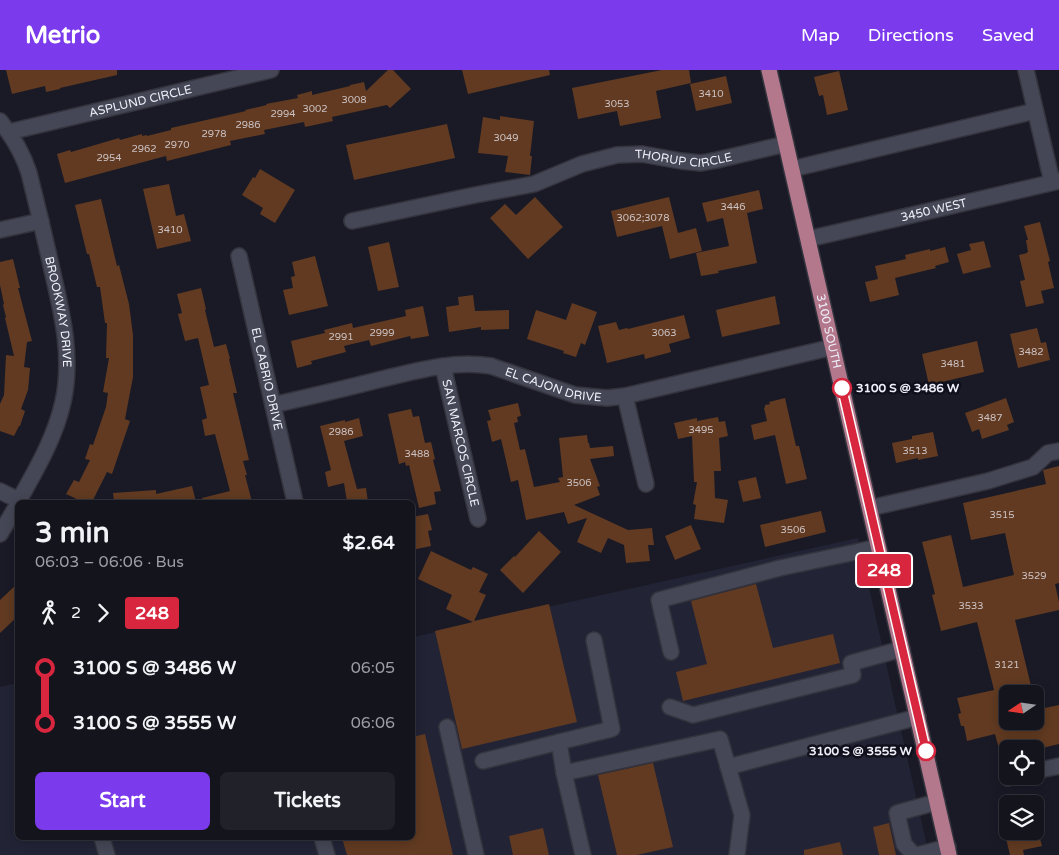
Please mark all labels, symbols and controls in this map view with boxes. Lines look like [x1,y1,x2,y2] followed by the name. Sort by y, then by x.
[25,21,100,50] text: Metrio
[801,24,840,46] text: Map
[868,24,954,46] text: Directions
[982,24,1034,46] text: Saved
[88,82,194,120] street label: ASPLUND CIRCLE
[698,88,724,100] house number: 3410
[341,94,367,106] house number: 3008
[604,98,630,110] house number: 3053
[302,103,328,115] house number: 3002
[270,108,296,120] house number: 2994
[235,119,261,131] house number: 2986
[201,128,227,140] house number: 2978
[493,132,519,144] house number: 3049
[164,139,190,151] house number: 2970
[131,143,157,155] house number: 2962
[635,147,734,170] street label: THORUP CIRCLE
[96,152,122,164] house number: 2954
[899,195,969,224] street label: 3450 WEST
[720,201,746,213] house number: 3446
[617,212,669,224] house number: 3062;3078
[157,224,183,236] house number: 3410
[42,255,74,368] street label: BROOKWAY DRIVE
[814,293,844,370] street label: 3100 SOUTH
[248,326,286,432] street label: EL CABRIO DRIVE
[369,327,395,339] house number: 2999
[651,327,677,339] house number: 3063
[328,331,354,343] house number: 2991
[1018,346,1044,358] house number: 3482
[940,358,966,370] house number: 3481
[503,364,602,404] street label: EL CAJON DRIVE
[439,378,482,508] street label: SAN MARCOS CIRCLE
[832,378,852,398] marker: 3100 S @ 3486 W
[856,381,960,395] place label: 3100 S @ 3486 W
[977,412,1003,424] house number: 3487
[688,424,714,436] house number: 3495
[328,426,354,438] house number: 2986
[902,445,928,457] house number: 3513
[404,448,430,460] house number: 3488
[566,477,592,489] house number: 3506
[989,509,1015,521] house number: 3515
[35,516,110,550] text: 3 min
[780,524,806,536] house number: 3506
[343,532,395,554] text: $2.64
[35,552,184,572] text: 06:03 – 06:06 · Bus
[855,554,913,586] line badge: 248
[867,559,901,581] text: 248
[1021,570,1047,582] house number: 3529
[35,599,63,627] icon: walk
[89,599,117,627] icon: forward
[958,600,984,612] house number: 3533
[135,602,169,624] text: 248
[71,603,81,623] text: 2
[73,657,236,679] text: 3100 S @ 3486 W
[351,658,395,678] text: 06:05
[994,659,1020,671] house number: 3121
[999,685,1044,730] north arrow
[999,685,1044,840] map controls
[73,712,236,734] text: 3100 S @ 3555 W
[351,713,395,733] text: 06:06
[999,740,1044,785] button: locate
[916,741,936,761] marker: 3100 S @ 3555 W
[809,744,913,758] place label: 3100 S @ 3555 W
[35,772,210,830] button: Start
[220,772,395,830] button: Tickets
[999,795,1044,840] button: layers

